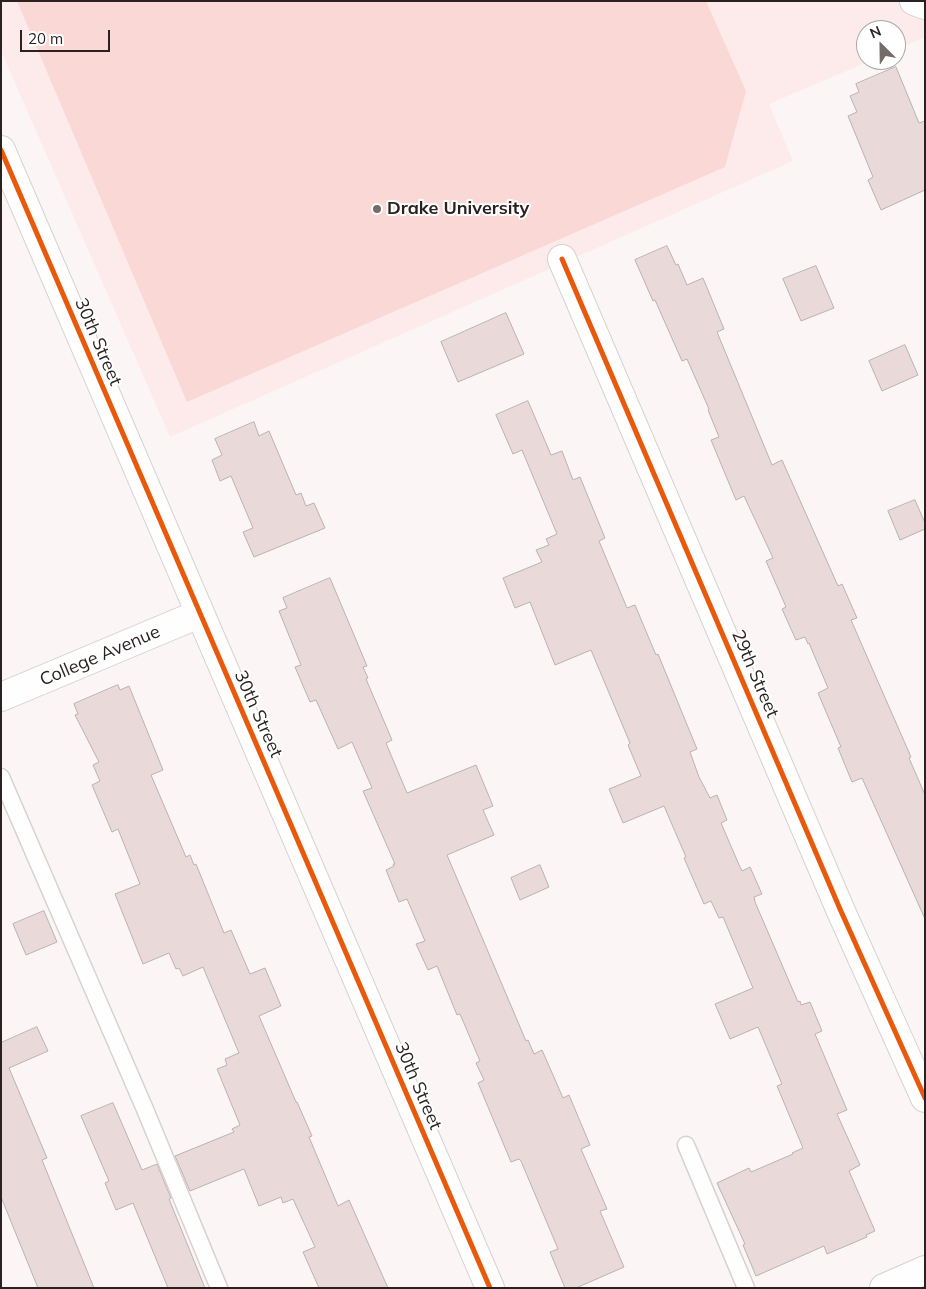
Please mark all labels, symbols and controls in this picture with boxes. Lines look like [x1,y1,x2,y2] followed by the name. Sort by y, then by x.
[22,20,112,52] scale bar
[856,20,906,70] north arrow
[867,22,884,42] text: N
[28,29,63,48] text: 20 m
[387,198,529,220] place label: Drake University
[371,203,383,215] marker: Drake University
[70,295,126,389] street label: 30th Street
[37,621,163,691] street label: College Avenue
[727,627,783,721] street label: 29th Street
[229,667,287,761] street label: 30th Street
[390,1039,446,1133] street label: 30th Street

